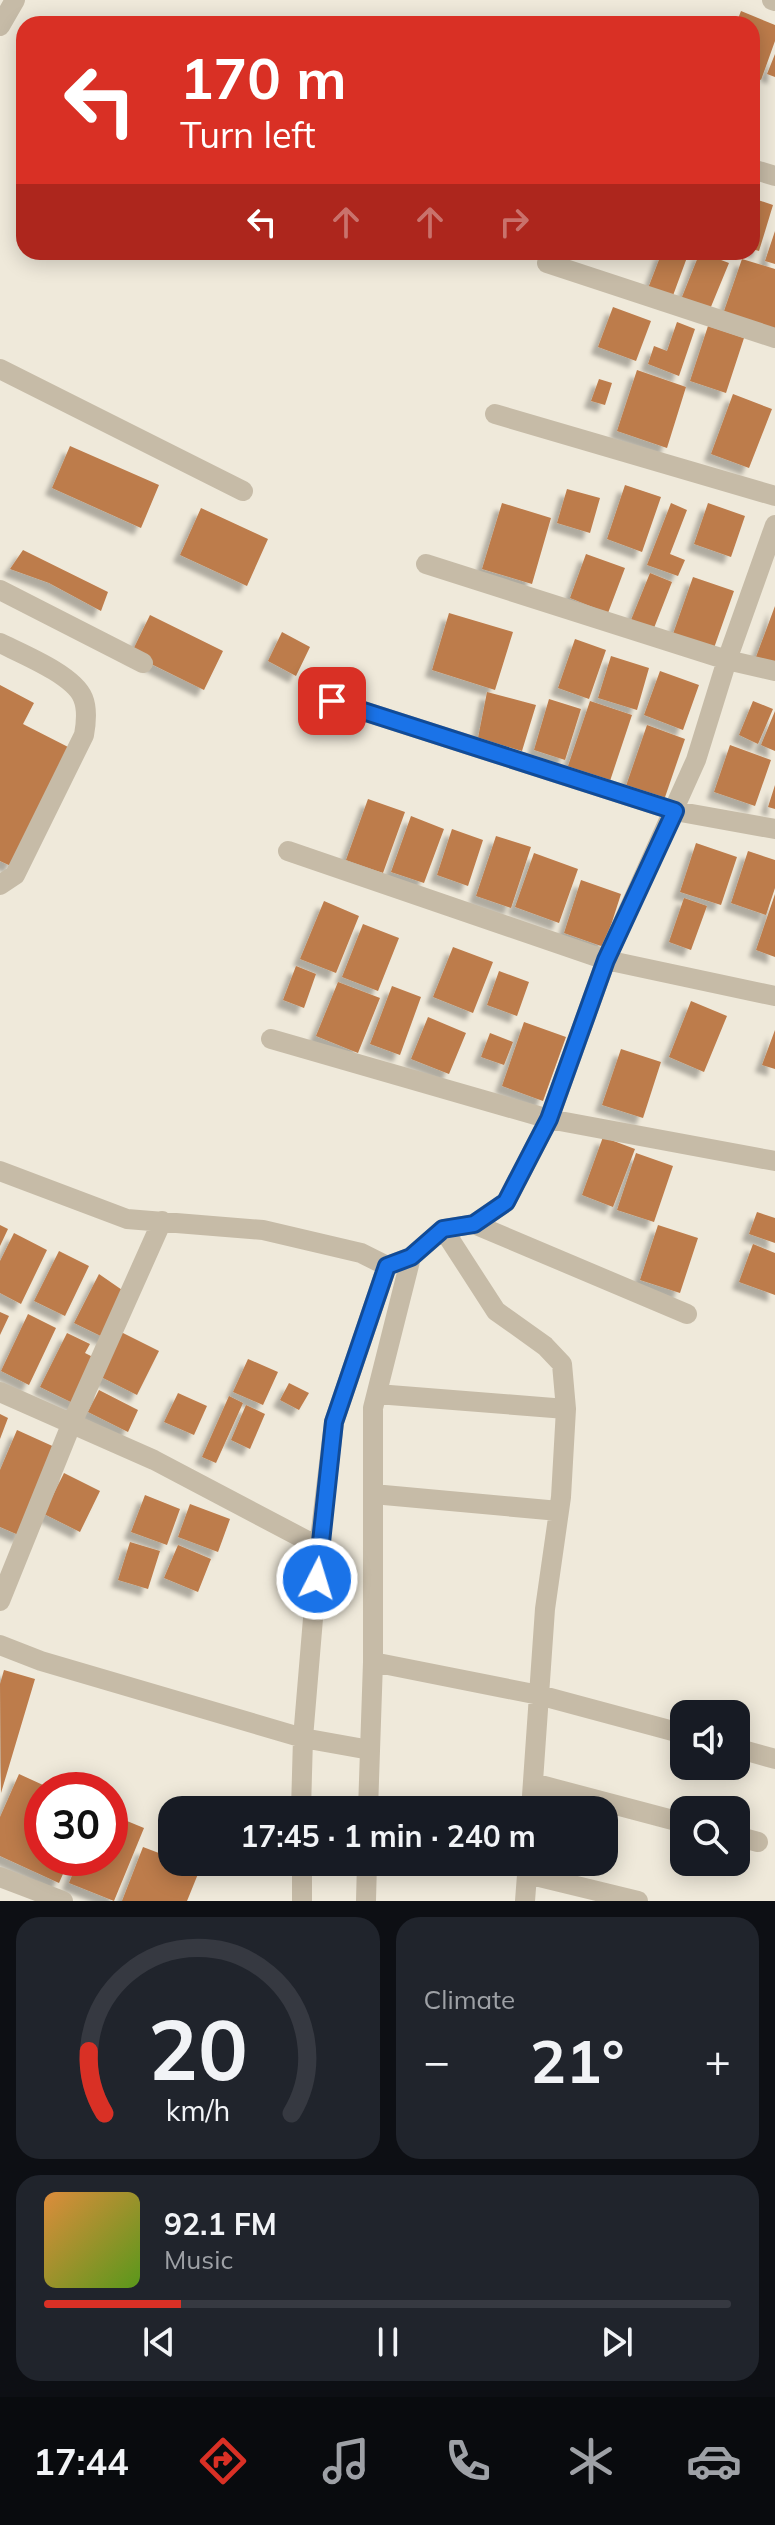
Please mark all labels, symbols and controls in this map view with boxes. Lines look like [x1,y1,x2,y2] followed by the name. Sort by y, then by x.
[180,43,347,113] text: 170 m
[48,48,152,152] icon: left
[180,112,316,157] text: Turn left
[240,200,284,244] icon: left
[324,200,368,244] icon: ahead
[408,200,452,244] icon: ahead
[492,200,536,244] icon: right
[298,667,366,735] pin
[310,679,354,723] icon: arrive
[275,1537,359,1621] position arrow
[670,1700,750,1876] map controls
[670,1700,750,1780] button: sound
[24,1772,128,1876] speed limit sign: 30
[670,1796,750,1876] button: search
[240,1817,536,1855] text: 17:45 · 1 min · 240 m
[424,1983,515,2016] text: Climate
[148,1996,248,2101] text: 20
[530,2023,625,2098] text: 21°
[424,2033,450,2088] text: −
[705,2033,731,2088] text: +
[165,2092,230,2128] text: km/h
[164,2205,277,2243] text: 92.1 FM
[164,2243,233,2276] text: Music
[137,2320,181,2364] icon: previous
[366,2320,410,2364] icon: pause
[595,2320,639,2364] icon: next
[195,2433,251,2489] icon: directions
[318,2433,374,2489] icon: music
[440,2433,496,2489] icon: phone
[563,2433,619,2489] icon: climate
[686,2433,742,2489] icon: car
[33,2439,129,2484] text: 17:44

